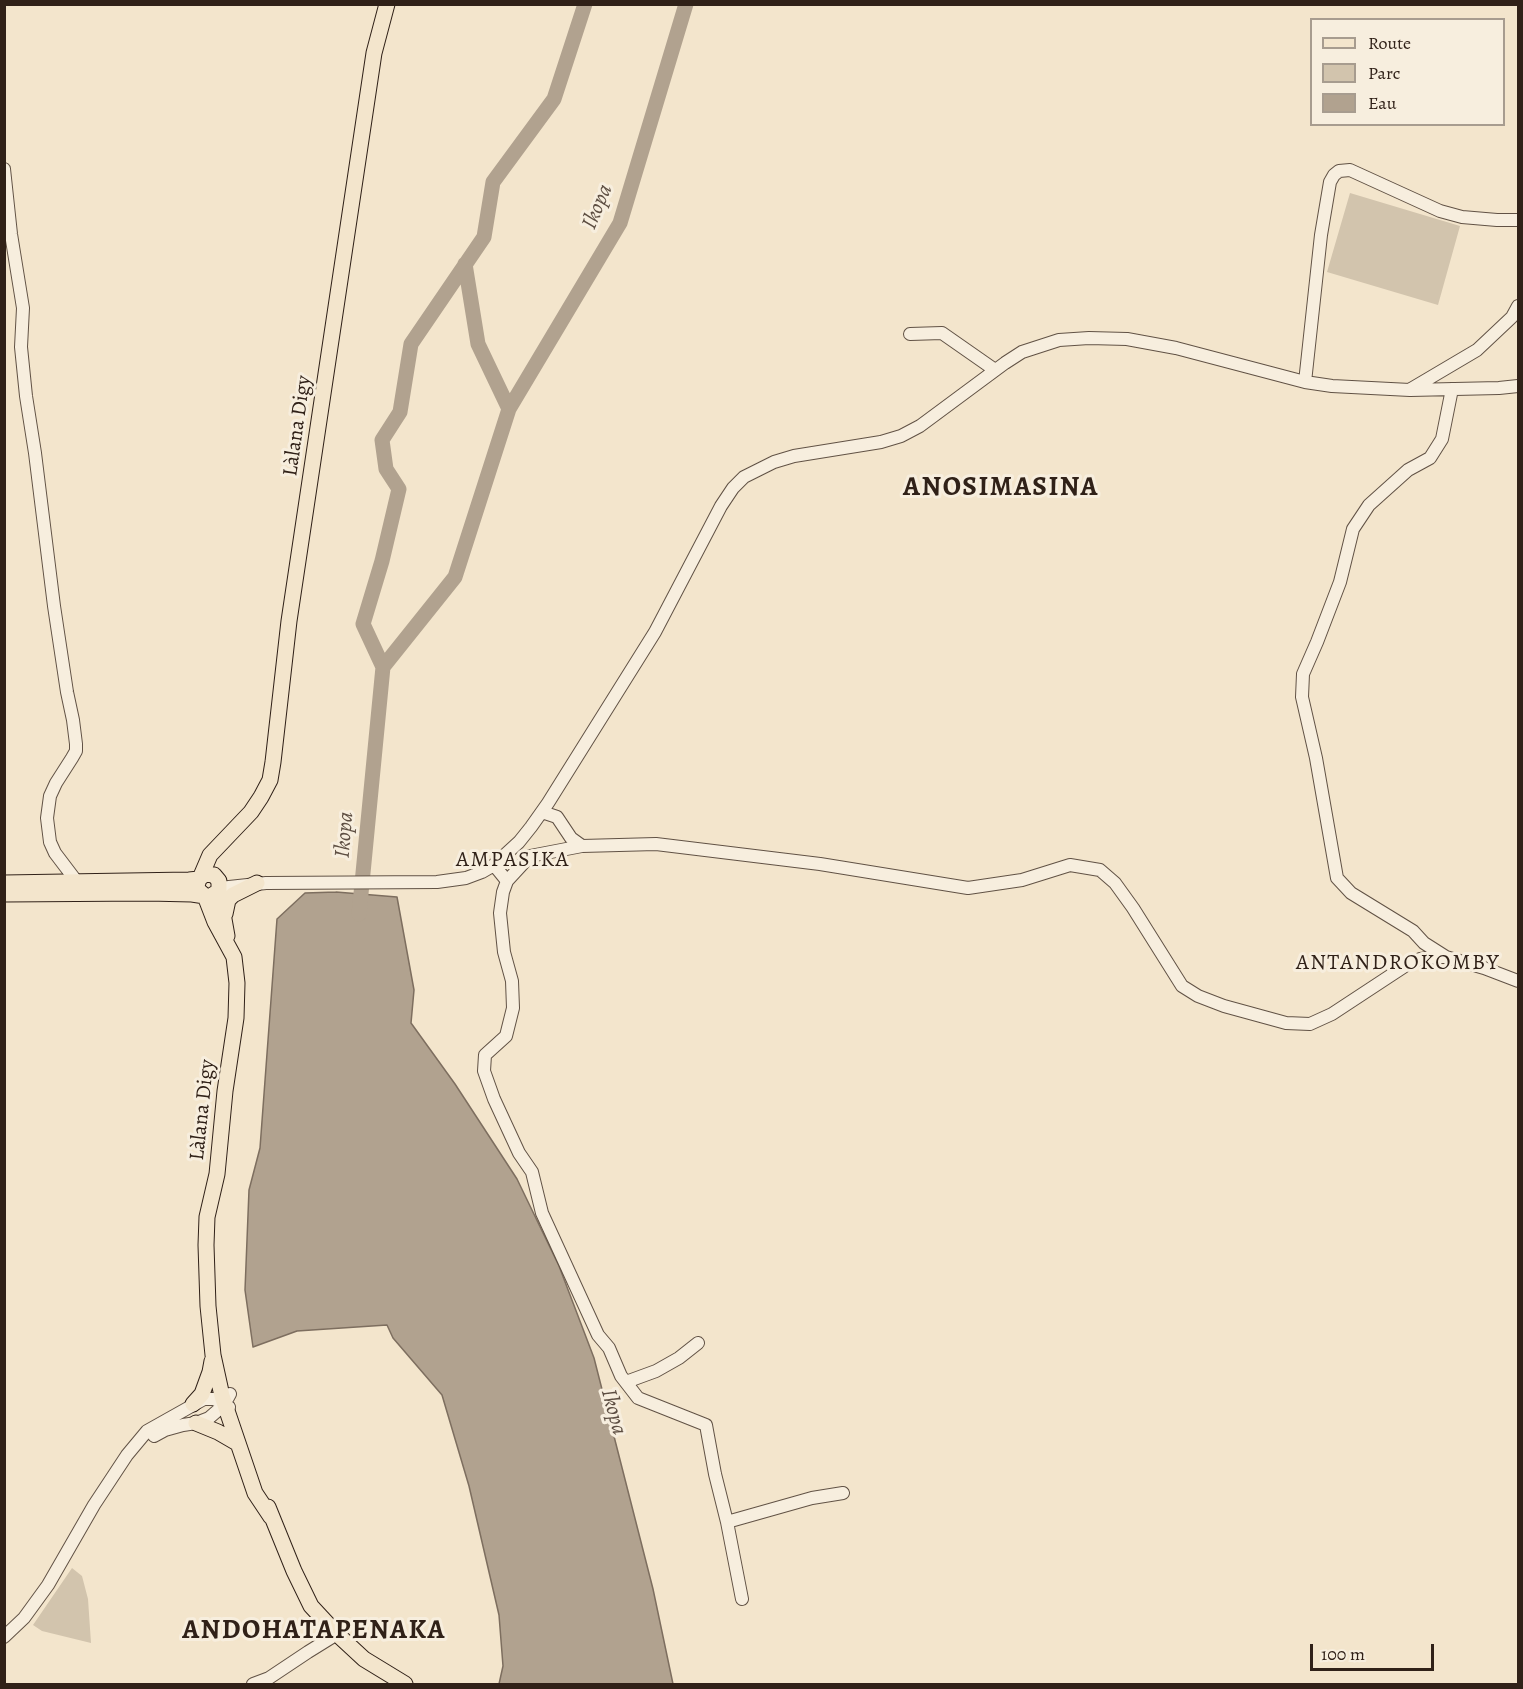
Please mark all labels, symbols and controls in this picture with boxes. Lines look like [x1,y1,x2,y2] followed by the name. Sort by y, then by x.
[1310,18,1505,126] legend
[1368,31,1411,55] text: Route
[1368,61,1400,85] text: Parc
[1368,91,1396,115] text: Eau
[577,181,619,233] water label: Ikopa
[278,374,318,478] street label: Làlana Digy
[903,472,1099,504] district label: ANOSIMASINA
[330,811,360,859] water label: Ikopa
[456,848,570,874] district label: AMPASIKA
[1296,951,1500,977] district label: ANTANDROKOMBY
[185,1058,221,1162] street label: Làlana Digy
[594,1386,632,1438] water label: Ikopa
[182,1615,446,1647] district label: ANDOHATAPENAKA
[1313,1632,1438,1670] scale bar
[1321,1642,1365,1666] text: 100 m

